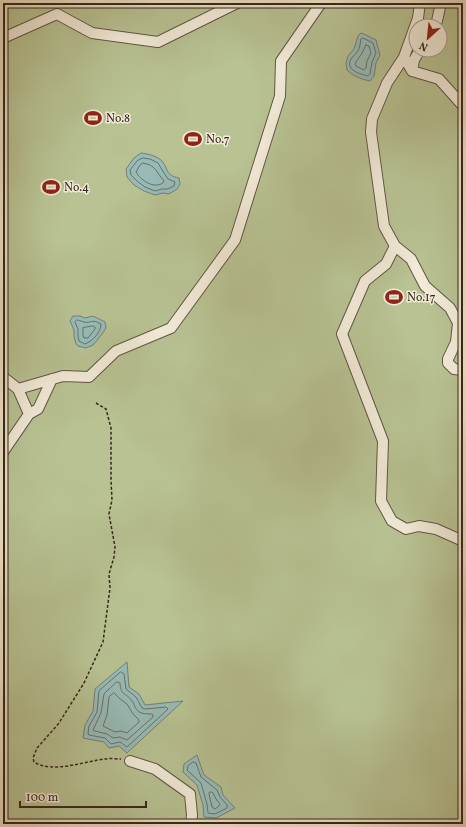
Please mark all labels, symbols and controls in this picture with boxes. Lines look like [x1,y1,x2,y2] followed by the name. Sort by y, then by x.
[408,18,448,58] north arrow
[417,37,431,54] text: N
[83,108,103,128] sports icon: No.8
[106,111,130,127] place label: No.8
[183,129,203,149] sports icon: No.7
[206,132,230,148] place label: No.7
[41,177,61,197] sports icon: No.4
[64,180,89,196] place label: No.4
[384,287,404,307] sports icon: No.17
[407,290,436,306] place label: No.17
[20,783,146,809] scale bar
[26,790,59,806] text: 100 m

